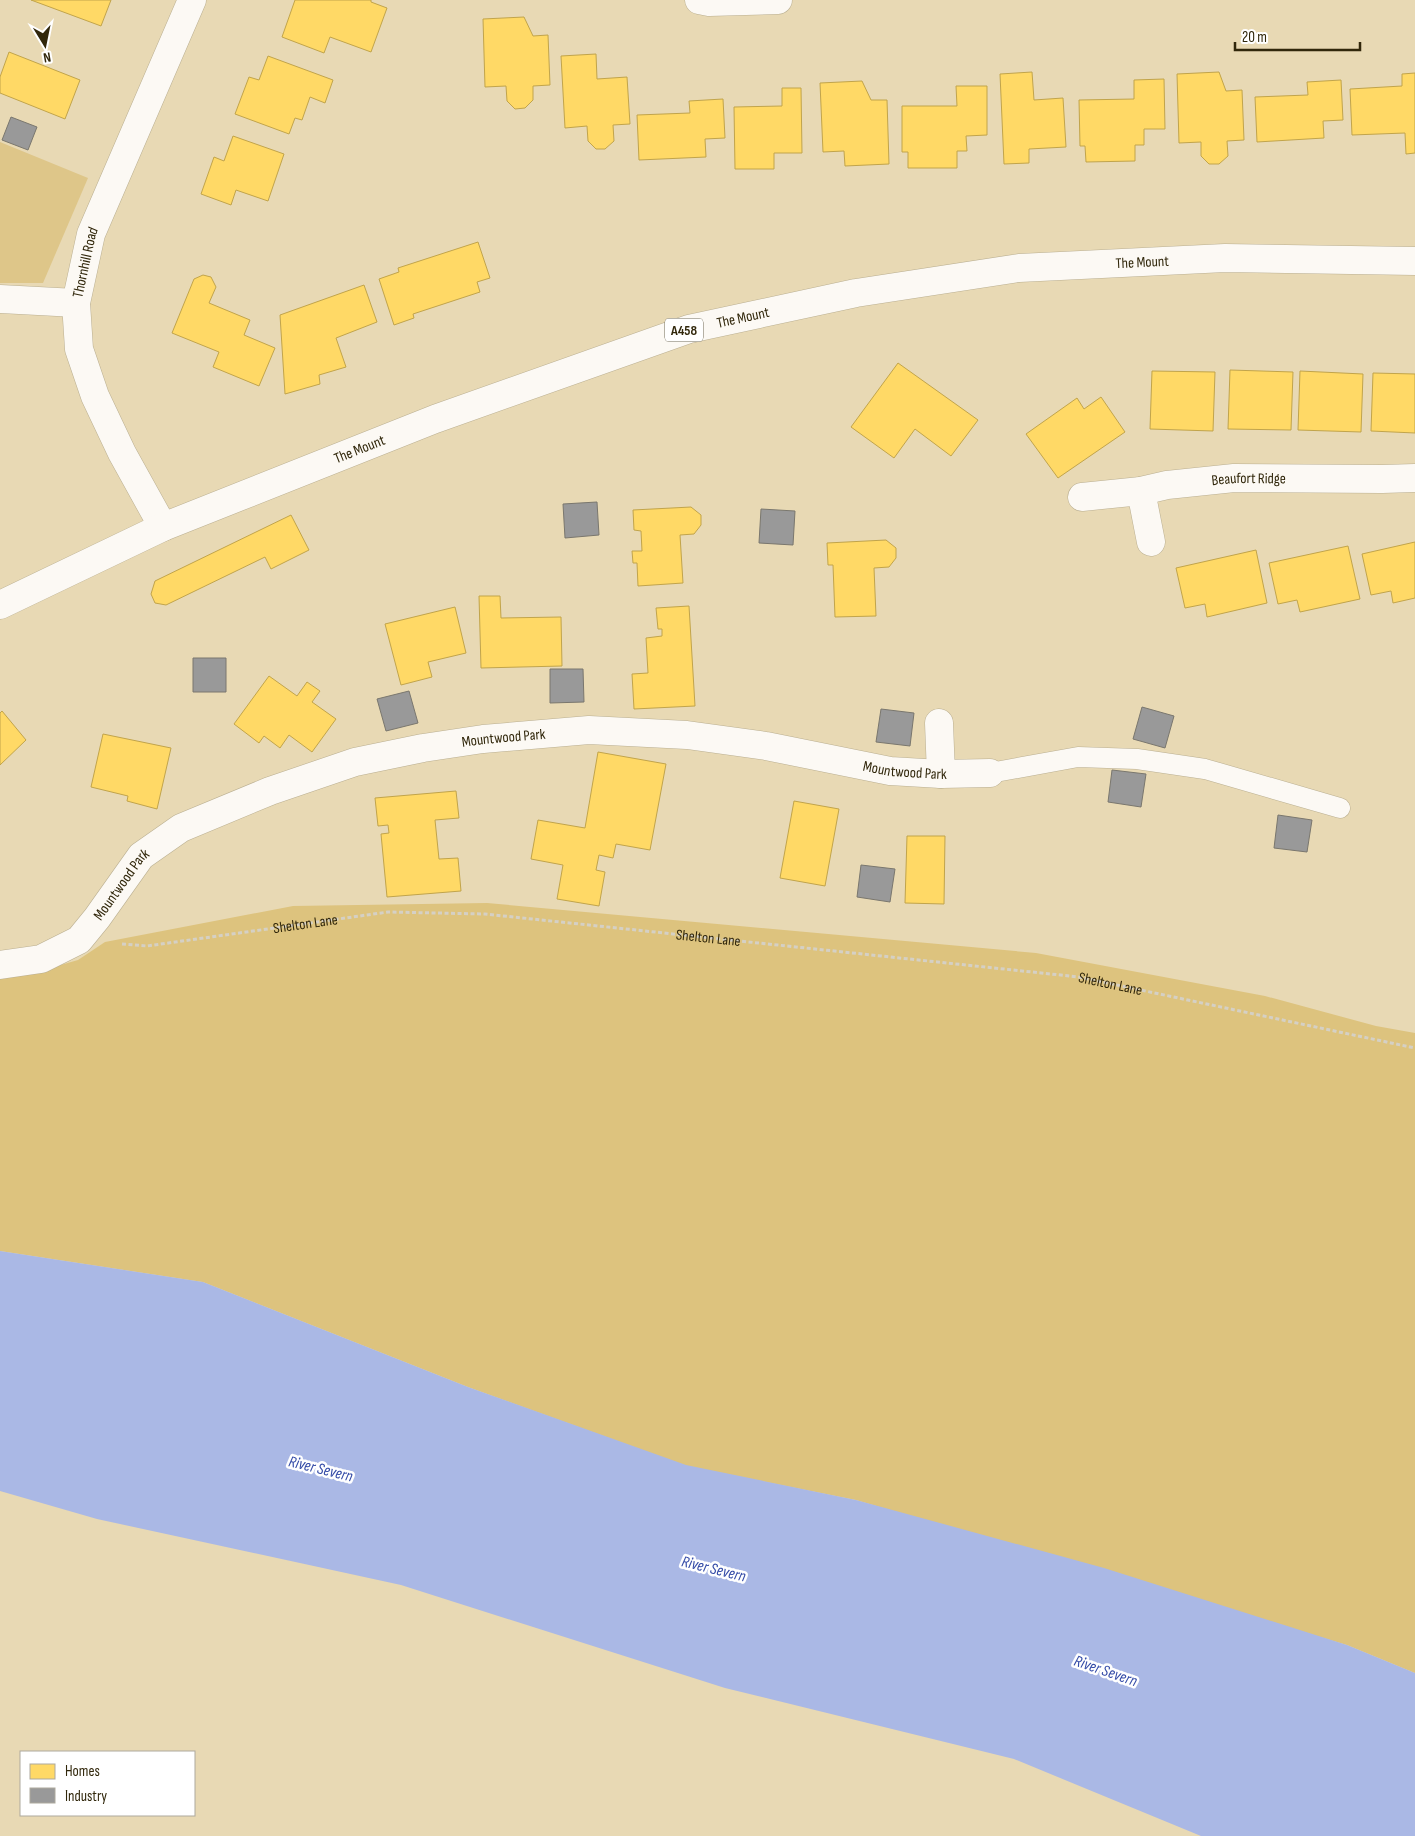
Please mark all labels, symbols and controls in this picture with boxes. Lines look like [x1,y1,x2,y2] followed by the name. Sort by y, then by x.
[20,20,70,70] north arrow
[1235,20,1360,52] scale bar
[1242,28,1267,47] text: 20 m
[42,48,52,66] text: N
[68,224,103,299] street label: Thornhill Road
[1115,252,1170,273] street label: The Mount
[715,303,772,333] street label: The Mount
[665,318,703,342] road number: A458
[331,431,388,468] street label: The Mount
[1211,469,1286,490] street label: Beaufort Ridge
[460,725,546,752] street label: Mountwood Park
[861,757,947,784] street label: Mountwood Park
[89,844,153,924] street label: Mountwood Park
[272,910,339,938] street label: Shelton Lane
[675,925,742,951] street label: Shelton Lane
[1077,968,1144,1000] street label: Shelton Lane
[287,1452,355,1487] water label: River Severn
[680,1552,748,1587] water label: River Severn
[1071,1652,1140,1691] water label: River Severn
[20,1751,195,1816] legend
[65,1762,100,1781] text: Homes
[65,1787,107,1806] text: Industry

